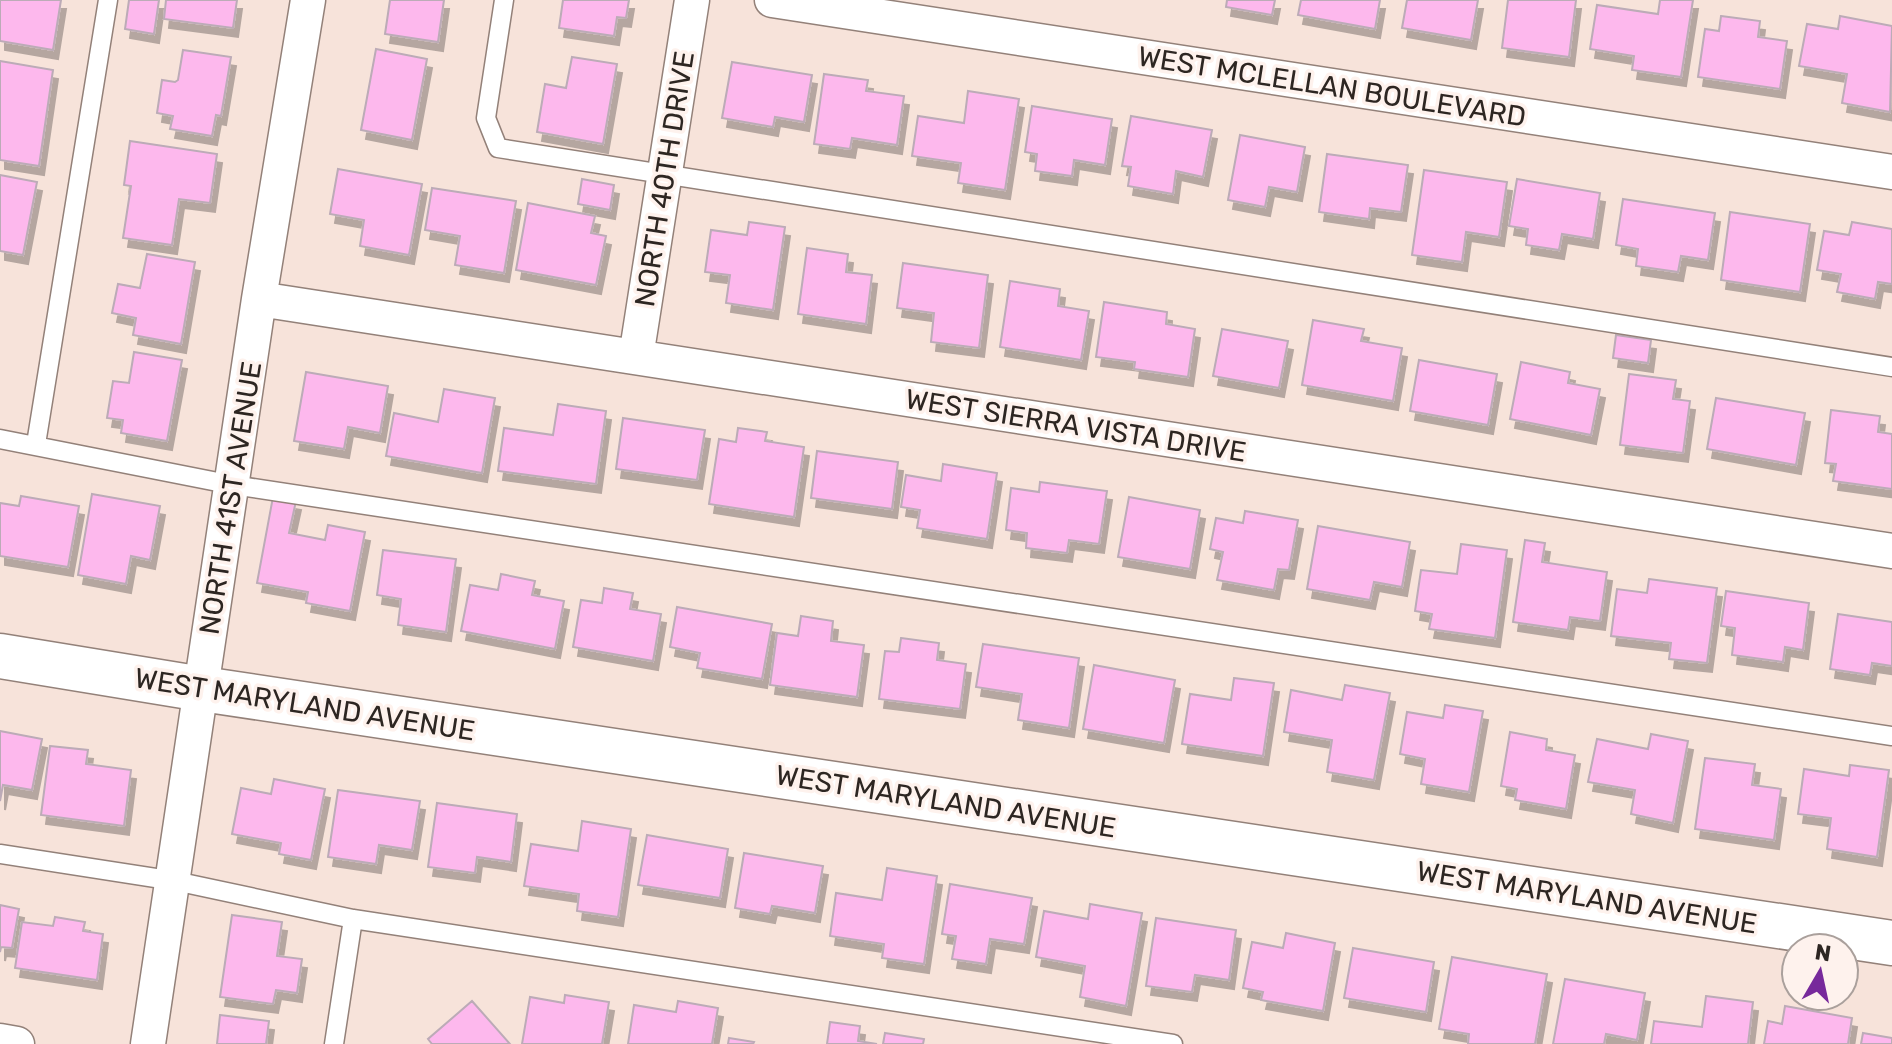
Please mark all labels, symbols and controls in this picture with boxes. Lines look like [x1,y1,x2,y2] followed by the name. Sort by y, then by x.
[1136,40,1528,133] street label: WEST MCLELLAN BOULEVARD
[628,49,701,309] street label: NORTH 40TH DRIVE
[193,359,268,637] street label: NORTH 41ST AVENUE
[903,382,1249,469] street label: WEST SIERRA VISTA DRIVE
[133,661,477,748] street label: WEST MARYLAND AVENUE
[774,758,1118,845] street label: WEST MARYLAND AVENUE
[1415,854,1759,941] street label: WEST MARYLAND AVENUE
[1780,932,1860,1012] north arrow
[1813,938,1833,967] text: N

